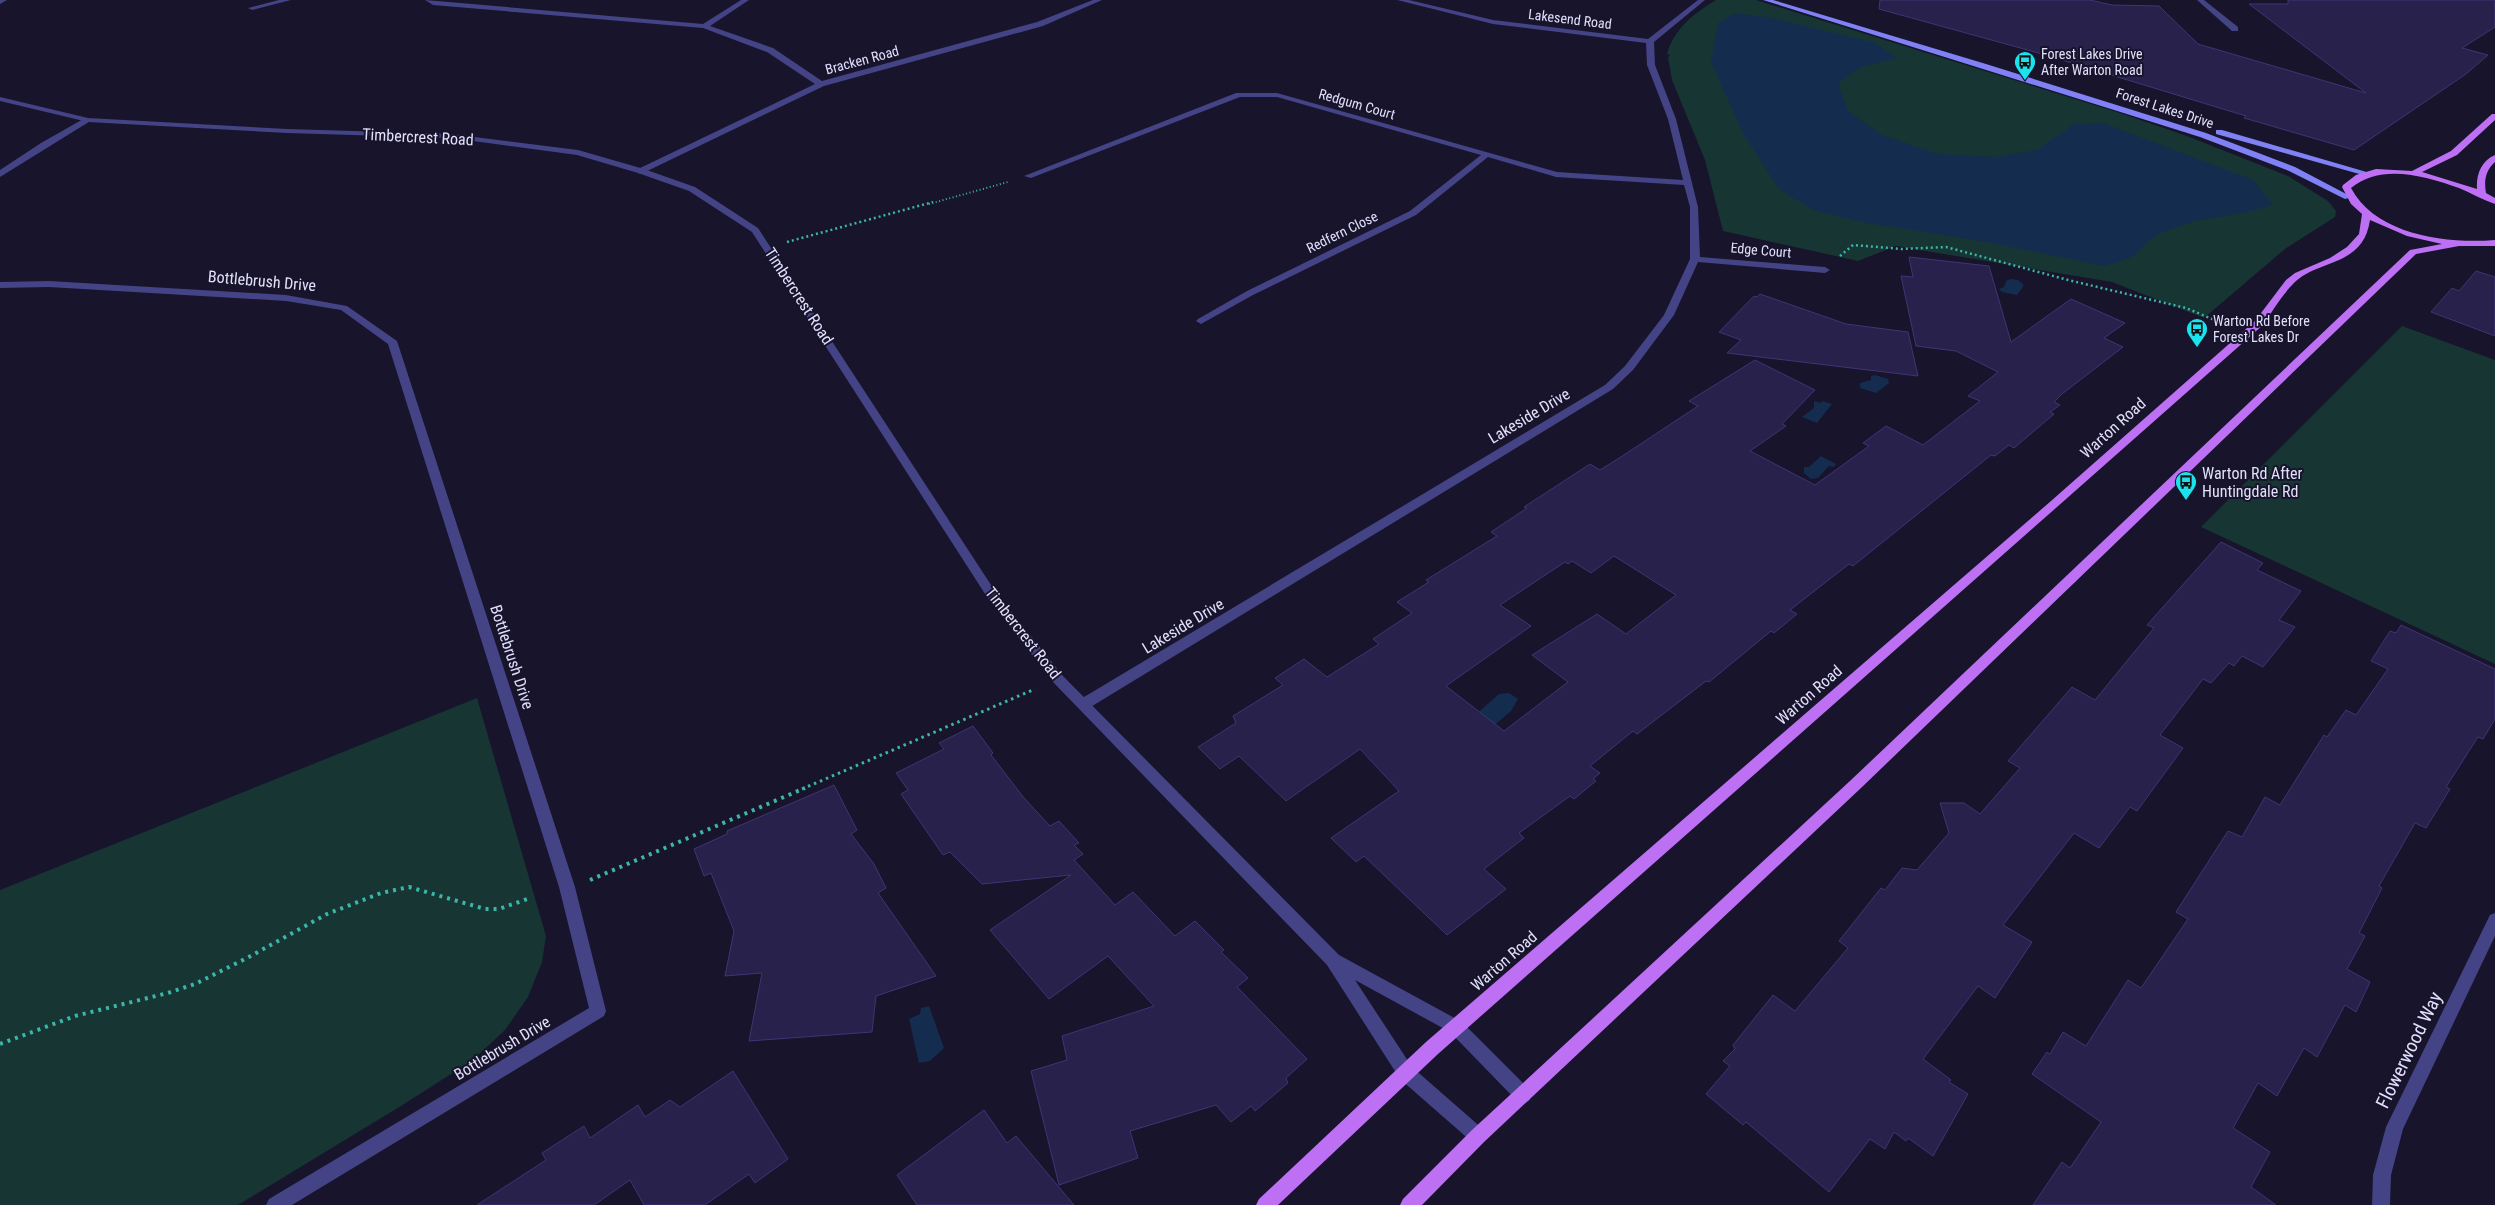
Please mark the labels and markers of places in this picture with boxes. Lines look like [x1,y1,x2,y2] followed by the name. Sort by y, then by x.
[2041,46,2143,78] place label: Forest Lakes Drive After Warton Road
[2013,50,2037,81] bus stop icon: Forest Lakes Drive After Warton Road
[2213,313,2310,345] place label: Warton Rd Before Forest Lakes Dr
[2185,317,2209,348] bus stop icon: Warton Rd Before Forest Lakes Dr
[2202,464,2303,501] place label: Warton Rd After Huntingdale Rd
[2174,470,2198,501] bus stop icon: Warton Rd After Huntingdale Rd

